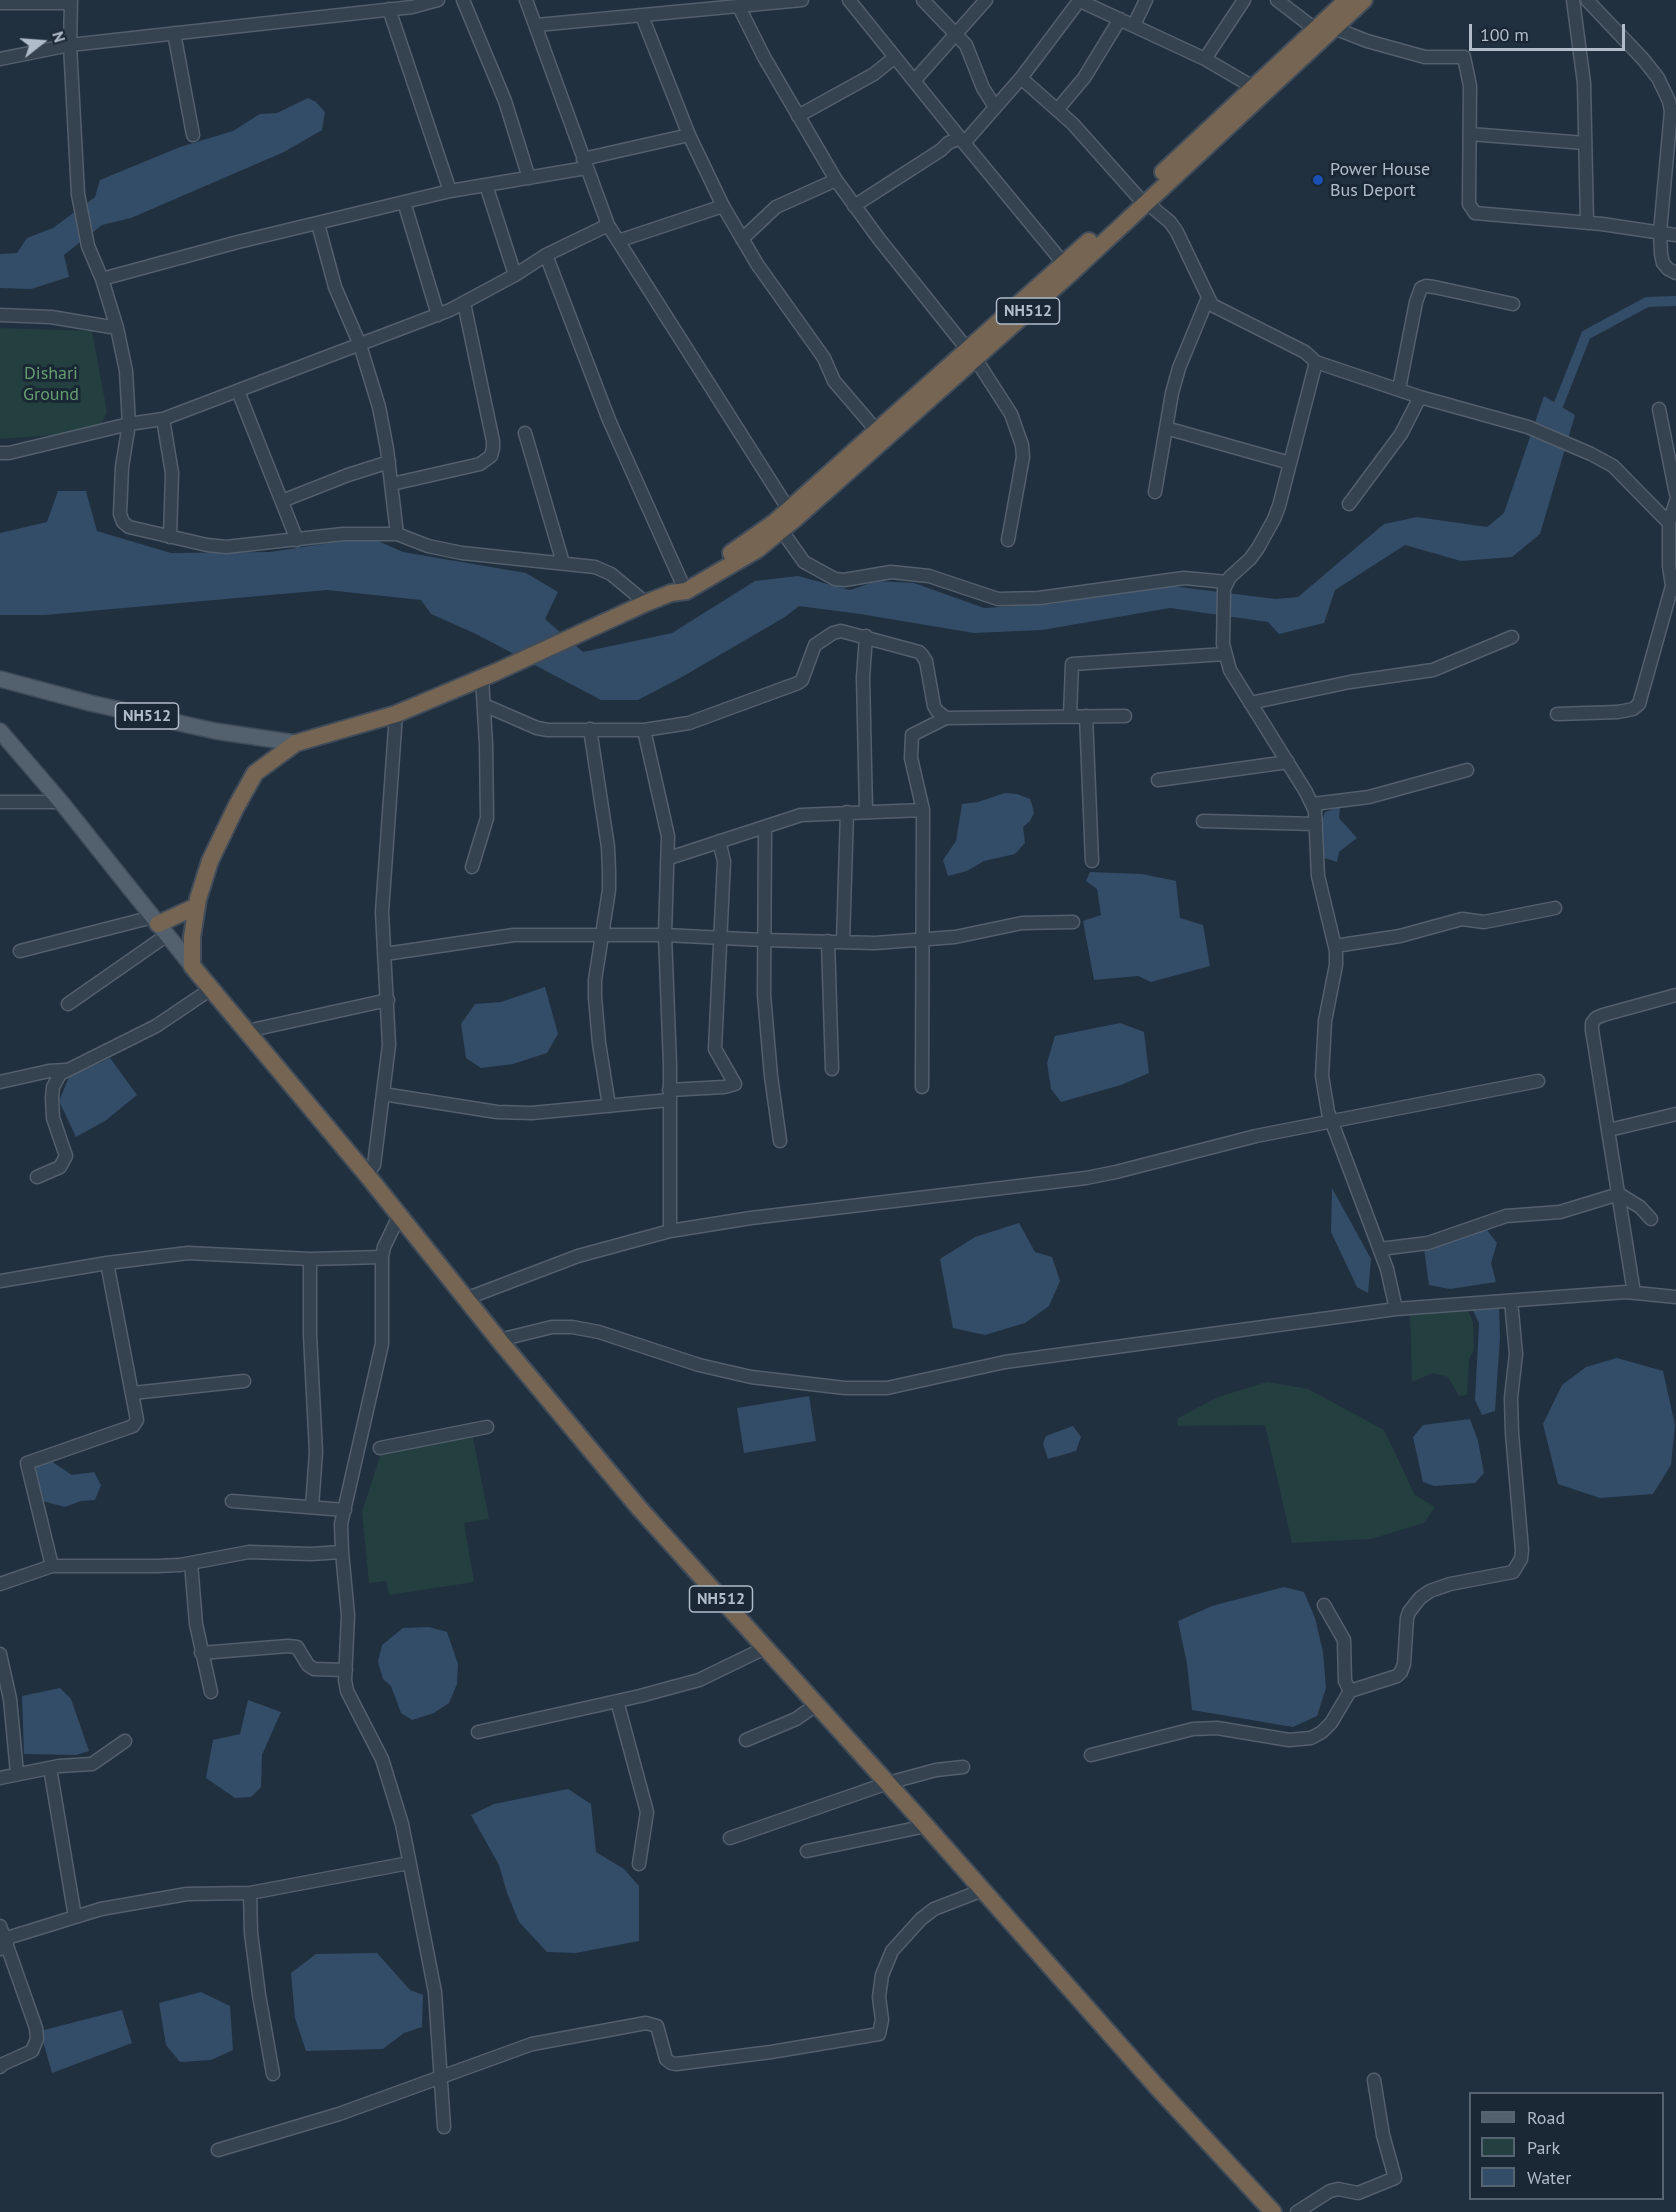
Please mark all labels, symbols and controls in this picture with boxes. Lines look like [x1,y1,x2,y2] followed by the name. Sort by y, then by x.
[12,12,72,72] north arrow
[1472,12,1628,50] scale bar
[1480,23,1529,46] text: 100 m
[48,29,70,45] text: N
[1330,159,1430,201] place label: Power House Bus Deport
[1311,173,1325,187] marker: Power House Bus Deport
[996,298,1060,324] road number: NH512
[23,363,79,406] park label: Dishari Ground
[116,703,178,729] road number: NH512
[690,1586,752,1612] road number: NH512
[1469,2092,1664,2200] legend
[1527,2106,1565,2129] text: Road
[1527,2136,1560,2159] text: Park
[1527,2166,1571,2189] text: Water

